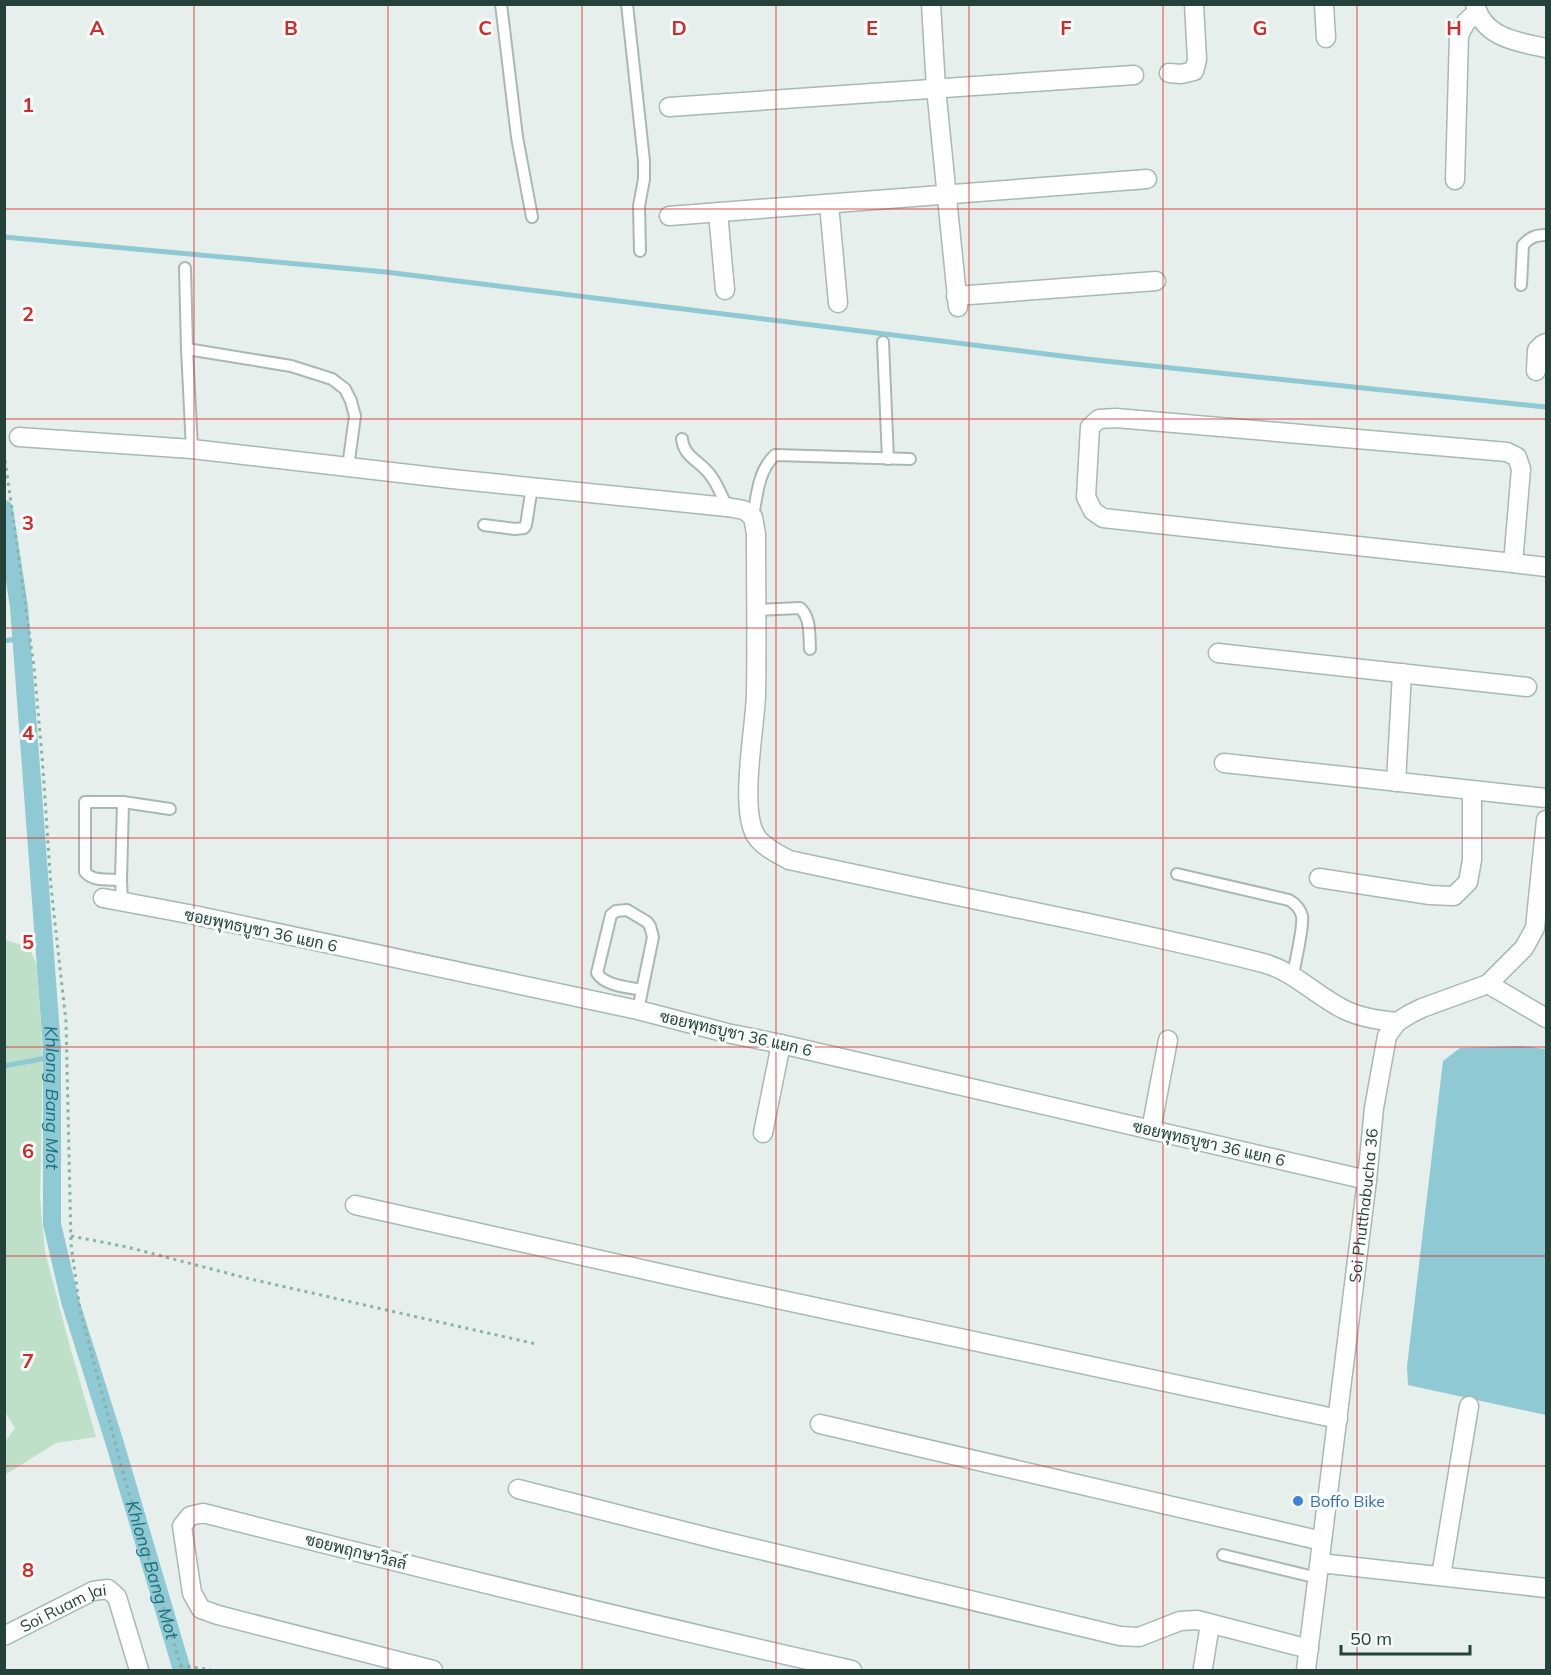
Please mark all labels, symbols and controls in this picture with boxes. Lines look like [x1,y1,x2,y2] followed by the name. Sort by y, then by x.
[90,15,105,40] text: A
[284,15,298,40] text: B
[478,15,492,40] text: C
[671,15,687,40] text: D
[866,15,878,40] text: E
[1060,15,1072,40] text: F
[1253,15,1267,40] text: G
[1446,15,1462,40] text: H
[22,92,34,117] text: 1
[22,301,34,326] text: 2
[22,510,34,535] text: 3
[22,720,34,745] text: 4
[182,904,339,958] street label: ซอยพุทธบูชา 36 แยก 6
[22,929,34,954] text: 5
[657,1006,814,1062] street label: ซอยพุทธบูชา 36 แยก 6
[39,1025,64,1170] water label: Khlong Bang Mot
[1130,1116,1287,1172] street label: ซอยพุทธบูชา 36 แยก 6
[1344,1127,1382,1284] street label: Soi Phutthabucha 36
[22,1138,34,1163] text: 6
[22,1348,34,1373] text: 7
[1310,1491,1385,1511] place label: Boffo Bike
[1291,1494,1305,1508] marker: Boffo Bike
[121,1498,184,1643] water label: Khlong Bang Mot
[303,1527,409,1573] street label: ซอยพฤกษาวิลล์
[22,1557,34,1582] text: 8
[16,1579,107,1636] street label: Soi Ruam Jai
[1341,1618,1470,1656] scale bar
[1350,1627,1392,1650] text: 50 m

